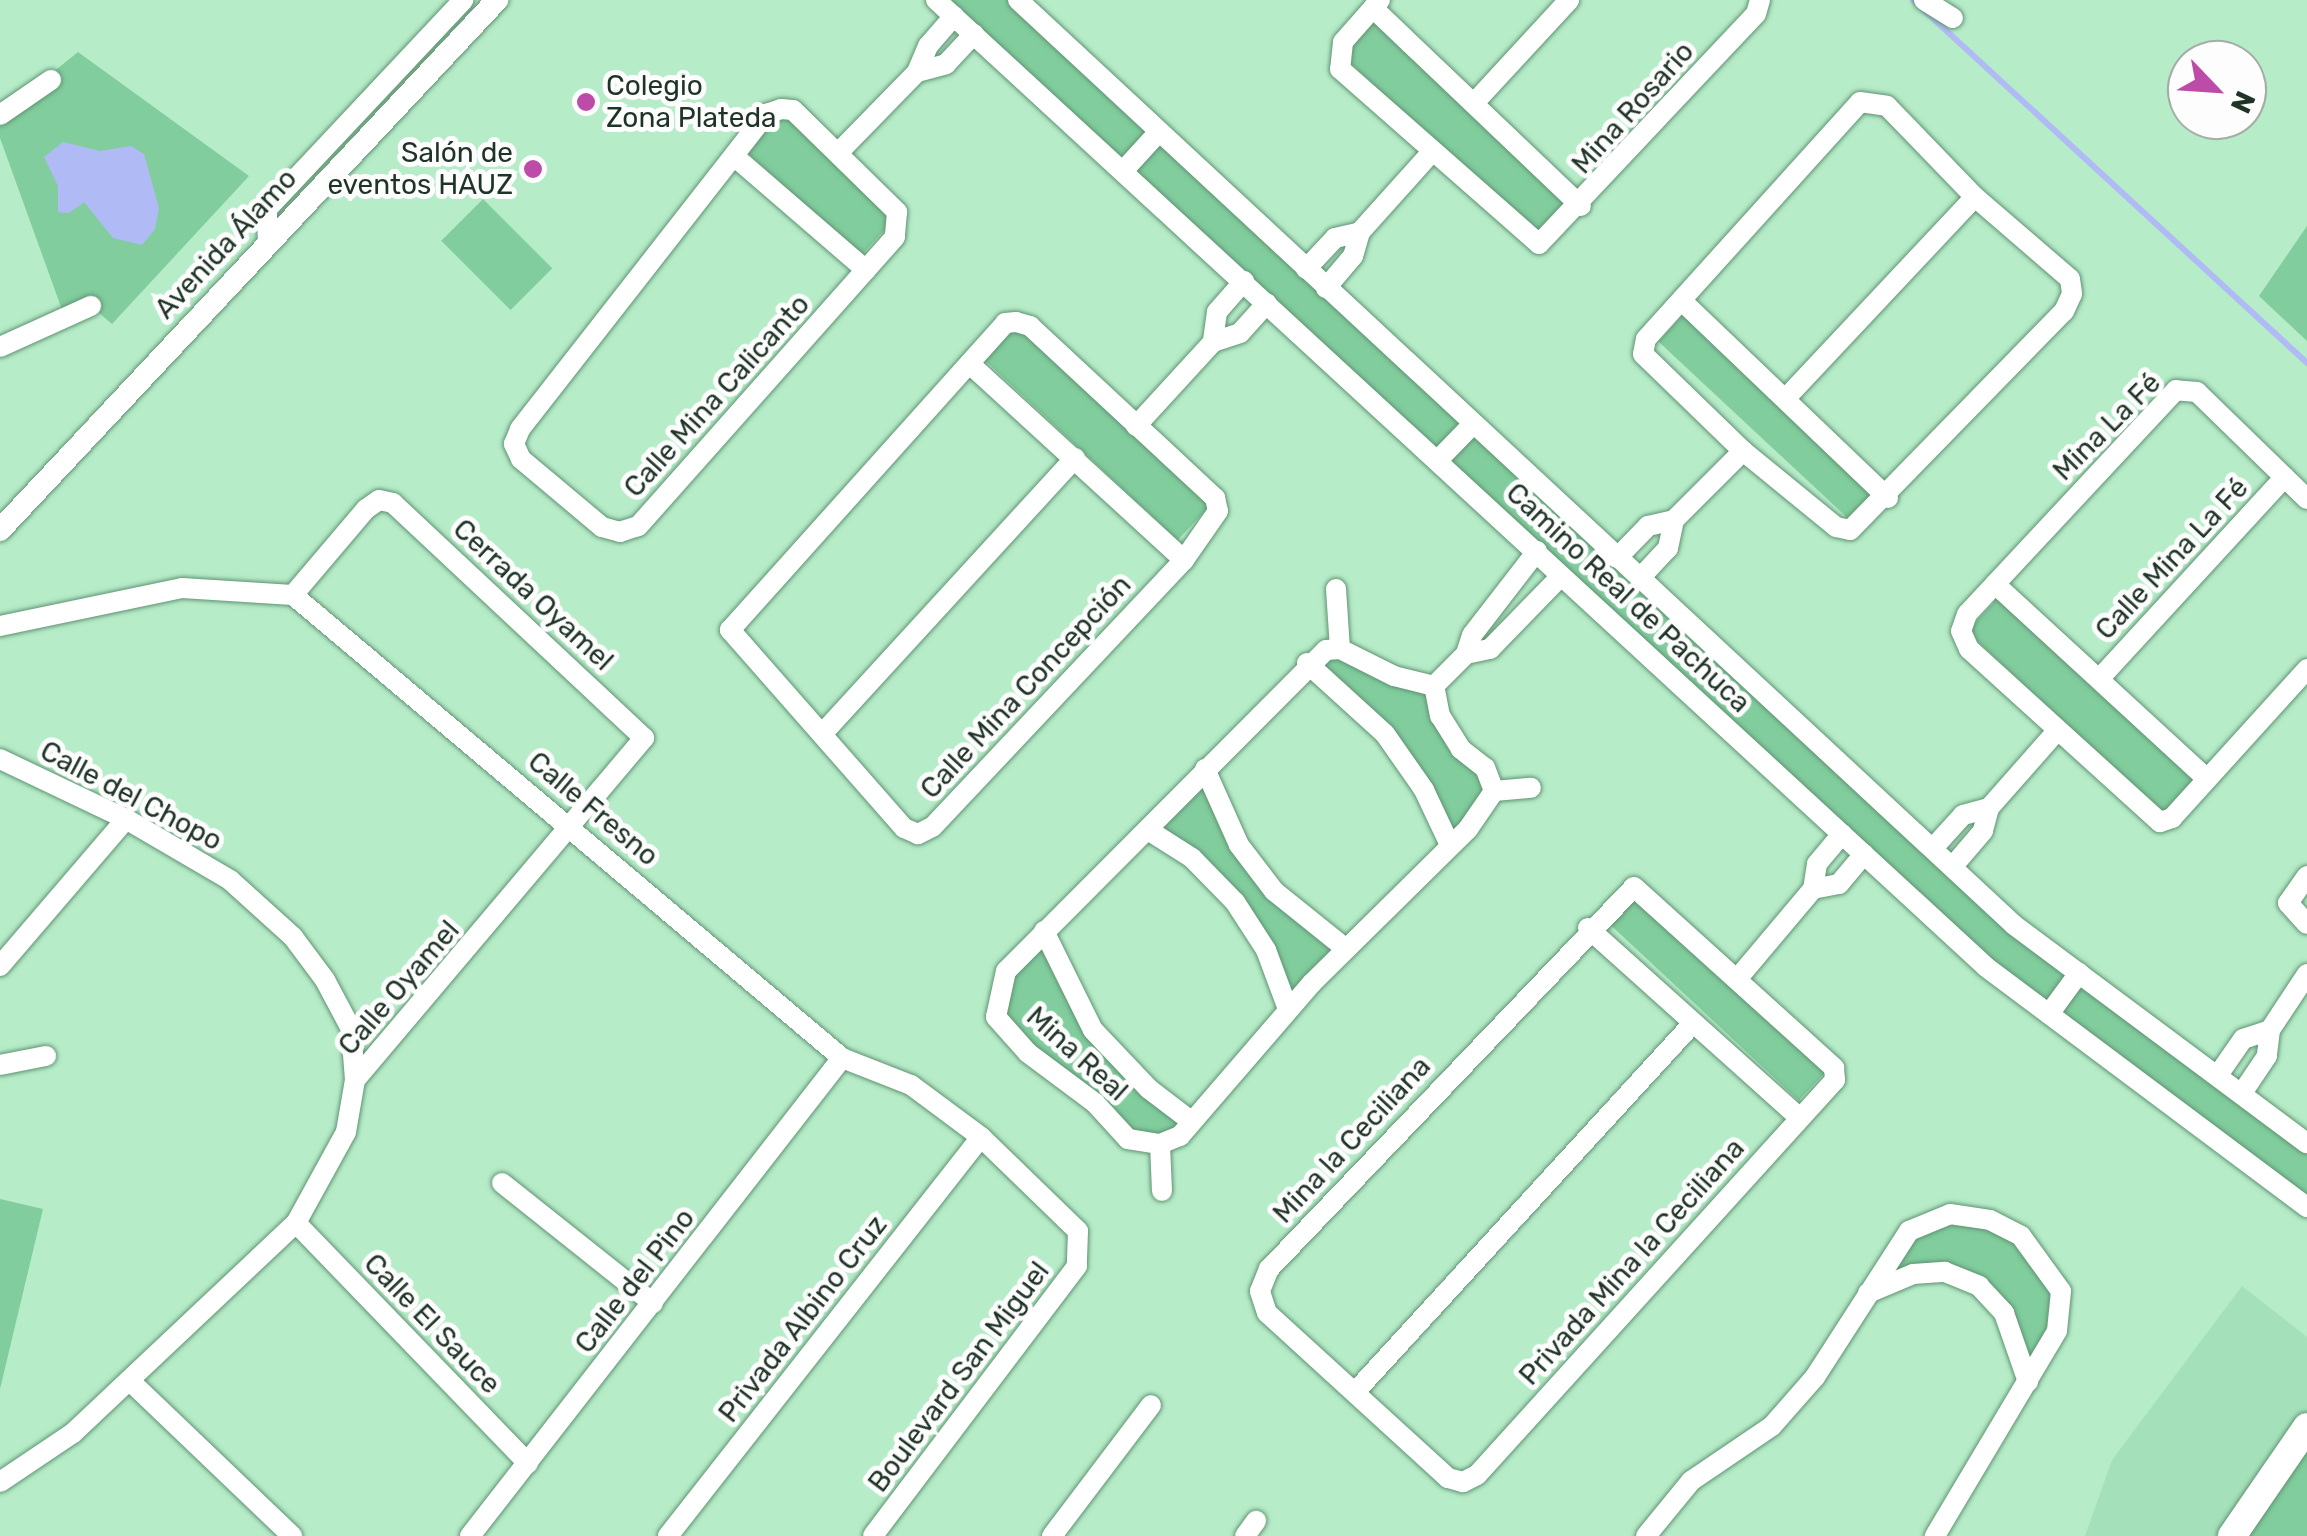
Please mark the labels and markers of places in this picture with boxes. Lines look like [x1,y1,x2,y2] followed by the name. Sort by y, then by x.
[606,69,777,135] place label: Colegio Zona Plateda
[575,91,597,113] marker: Colegio Zona Plateda
[327,136,513,202] place label: Salón de eventos HAUZ
[522,158,544,180] marker: Salón de eventos HAUZ

